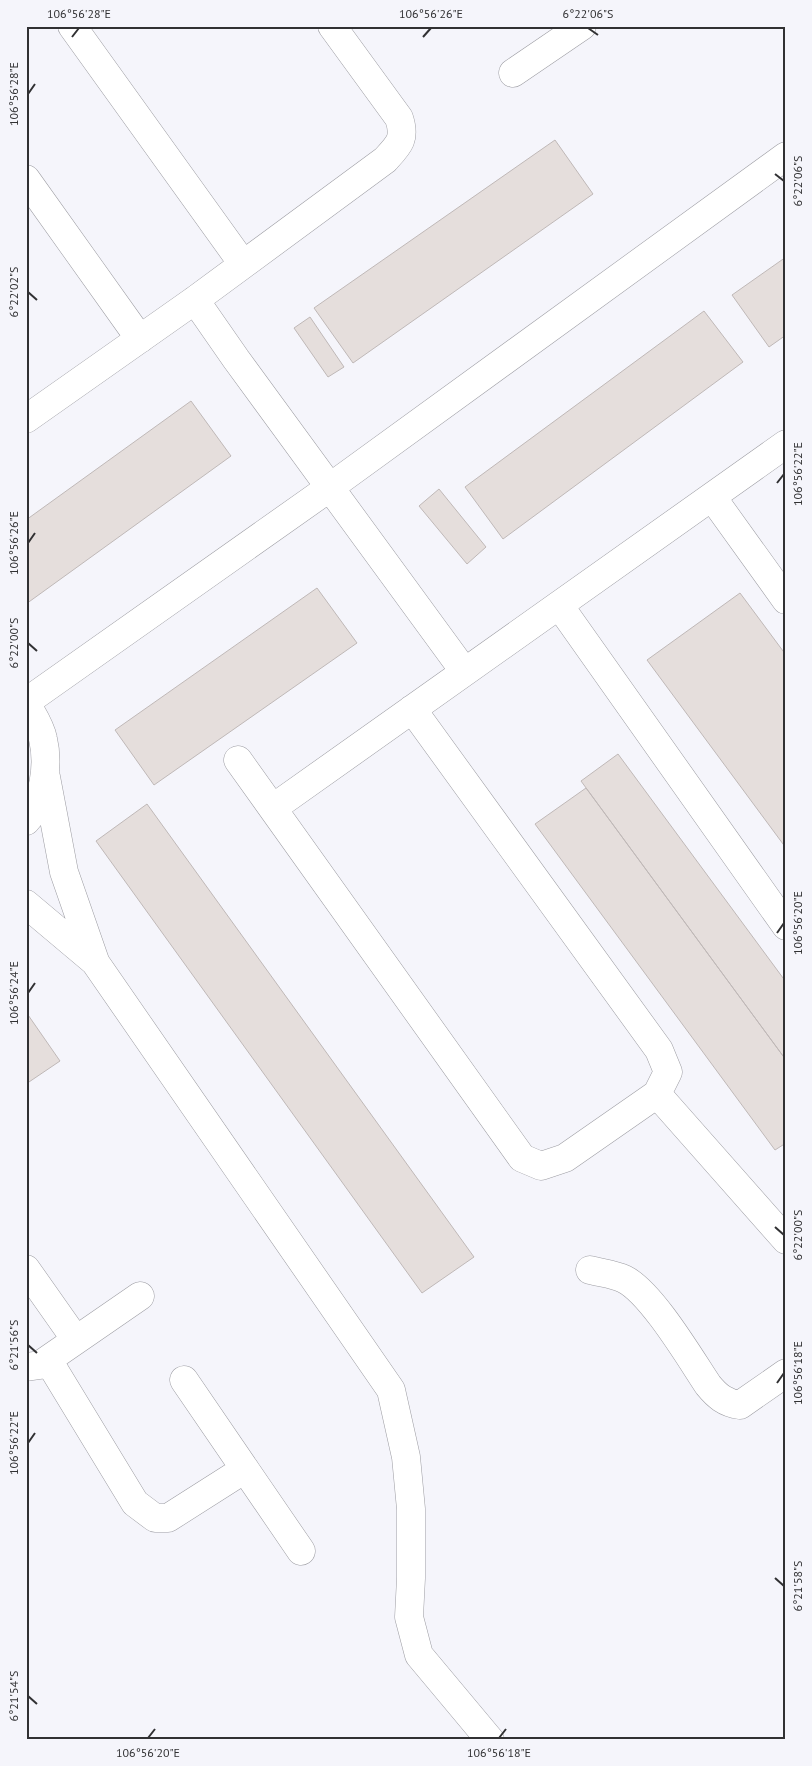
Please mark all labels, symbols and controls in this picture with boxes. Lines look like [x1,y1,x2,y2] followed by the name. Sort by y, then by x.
[47,6,111,21] text: 106°56'28"E
[399,6,463,21] text: 106°56'26"E
[563,6,613,21] text: 6°22'06"S
[6,62,21,126] text: 106°56'28"E
[790,156,805,206] text: 6°22'06"S
[6,267,21,317] text: 6°22'02"S
[790,442,805,506] text: 106°56'22"E
[6,511,21,575] text: 106°56'26"E
[6,618,21,668] text: 6°22'00"S
[790,891,805,955] text: 106°56'20"E
[6,961,21,1025] text: 106°56'24"E
[790,1210,805,1260] text: 6°22'00"S
[6,1320,21,1370] text: 6°21'56"S
[790,1341,805,1405] text: 106°56'18"E
[6,1411,21,1475] text: 106°56'22"E
[790,1561,805,1611] text: 6°21'58"S
[6,1671,21,1721] text: 6°21'54"S
[116,1745,180,1760] text: 106°56'20"E
[467,1745,531,1760] text: 106°56'18"E

